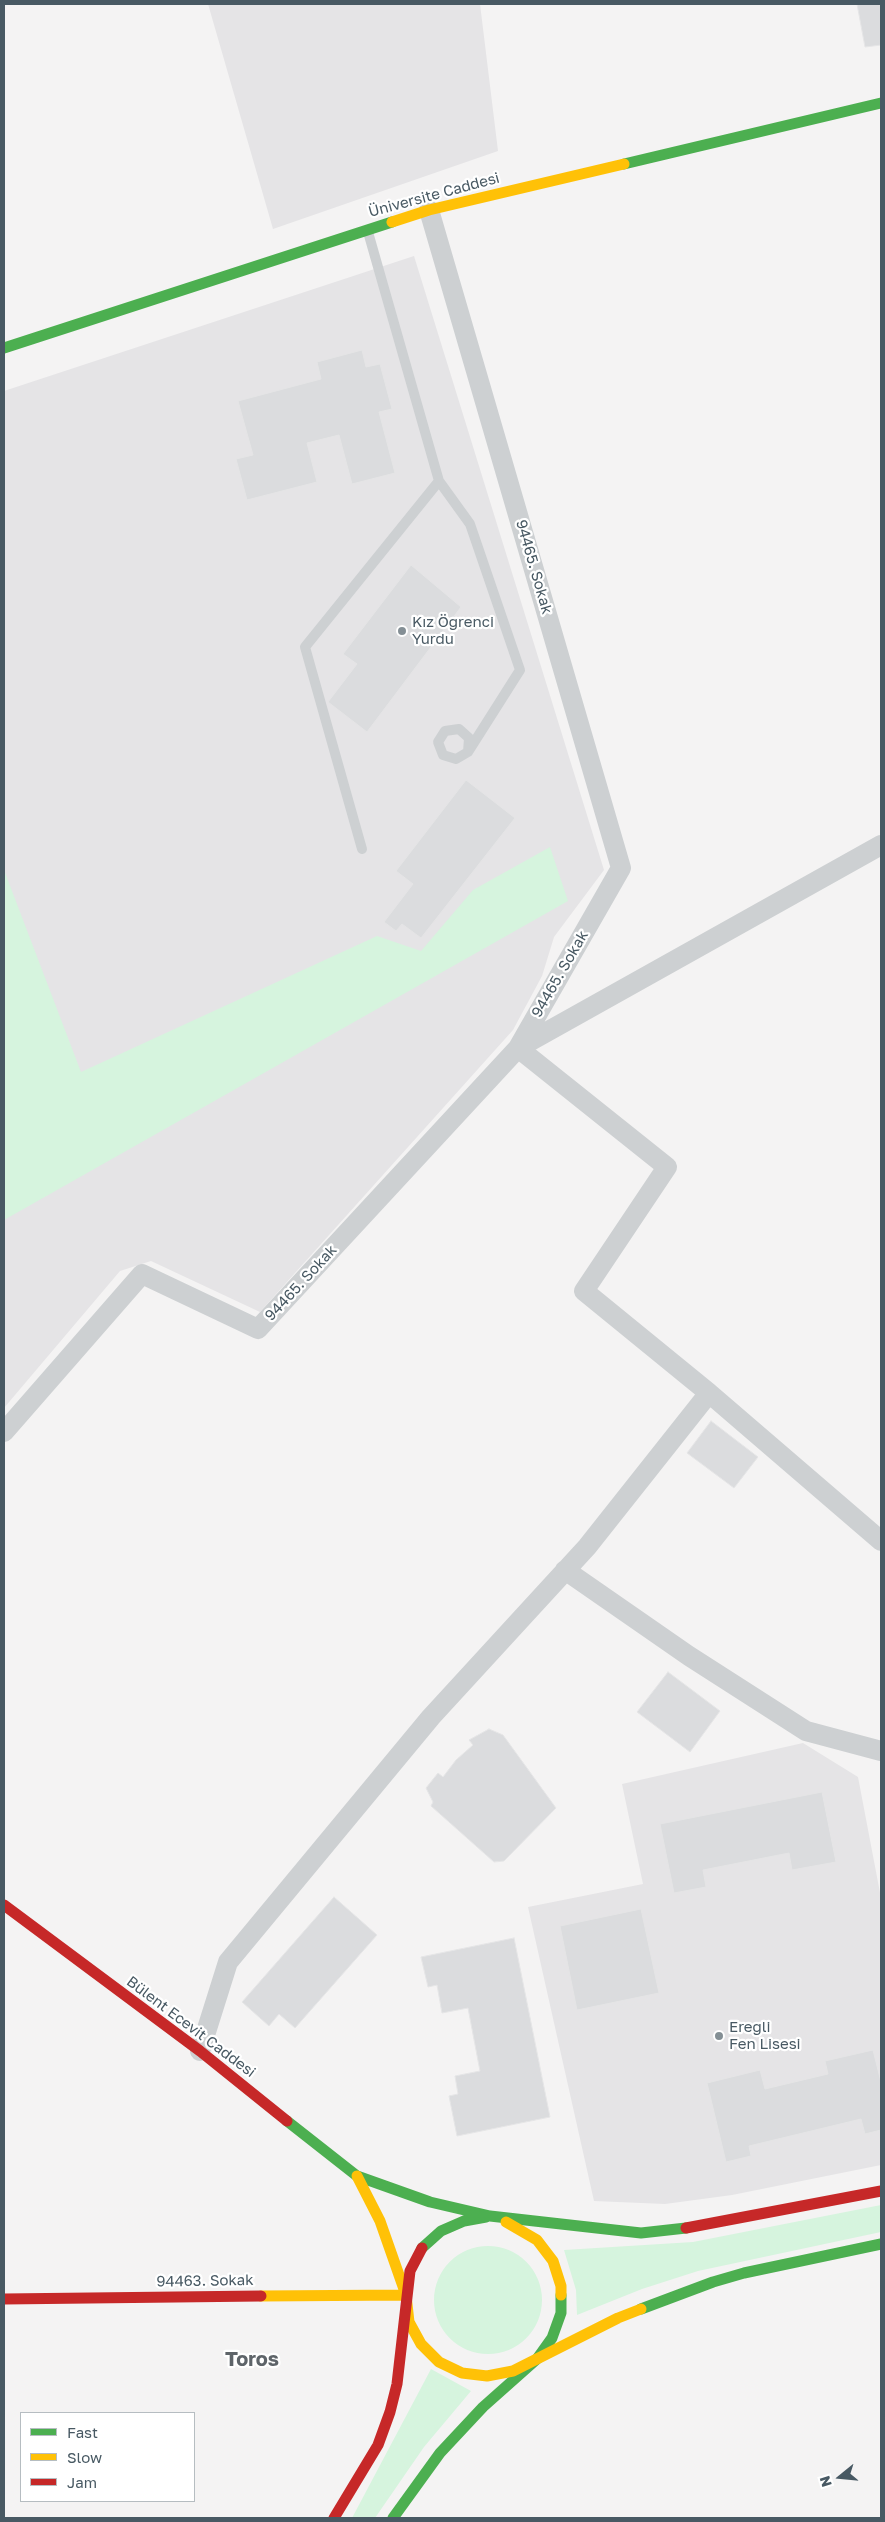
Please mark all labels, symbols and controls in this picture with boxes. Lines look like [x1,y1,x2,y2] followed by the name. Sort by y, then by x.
[366,169,502,221] street label: Üniversite Caddesi
[512,518,556,616] street label: 94465. Sokak
[412,613,494,648] place label: Kız Öğrenci Yurdu
[396,625,408,637] marker: Kız Öğrenci Yurdu
[528,927,592,1021] street label: 94465. Sokak
[261,1241,341,1325] street label: 94465. Sokak
[123,1973,259,2081] street label: Bülent Ecevit Caddesi
[729,2018,801,2053] place label: Ereğli Fen Lisesi
[713,2030,725,2042] marker: Ereğli Fen Lisesi
[156,2271,254,2291] street label: 94463. Sokak
[225,2348,279,2372] district label: Toros
[20,2412,195,2502] legend
[67,2423,98,2441] text: Fast
[67,2448,102,2466] text: Slow
[815,2452,865,2502] north arrow
[67,2473,97,2491] text: Jam
[815,2474,835,2489] text: N

